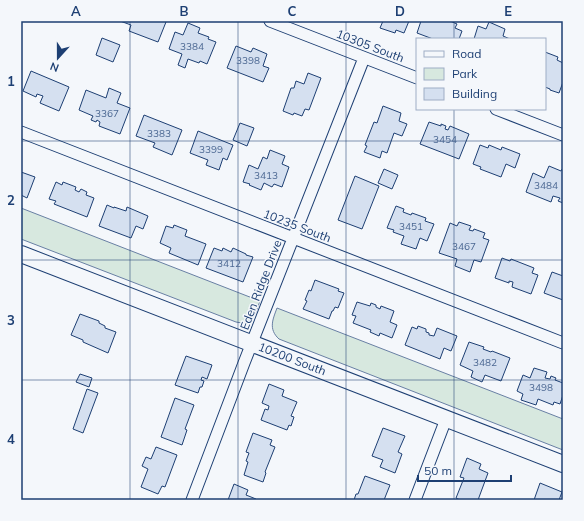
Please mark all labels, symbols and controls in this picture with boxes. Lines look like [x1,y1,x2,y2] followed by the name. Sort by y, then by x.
[71,3,81,19] text: A
[180,3,189,19] text: B
[288,3,297,19] text: C
[395,3,405,19] text: D
[504,3,512,19] text: E
[334,26,406,65] street label: 10305 South
[38,38,78,78] north arrow
[416,38,546,110] legend
[180,40,204,53] house number: 3384
[452,46,481,61] text: Road
[236,54,260,67] house number: 3398
[48,59,61,75] text: N
[452,66,478,81] text: Park
[7,73,15,89] text: 1
[452,86,497,101] text: Building
[95,107,119,120] house number: 3367
[147,127,171,140] house number: 3383
[433,133,457,146] house number: 3454
[199,143,223,156] house number: 3399
[254,169,278,182] house number: 3413
[534,179,558,192] house number: 3484
[7,192,15,208] text: 2
[261,206,333,245] street label: 10235 South
[399,220,423,233] house number: 3451
[236,238,285,332] street label: Eden Ridge Drive
[452,240,476,253] house number: 3467
[217,257,241,270] house number: 3412
[7,312,15,328] text: 3
[256,339,328,378] street label: 10200 South
[473,356,497,369] house number: 3482
[529,381,553,394] house number: 3498
[7,431,15,447] text: 4
[418,457,511,483] scale bar
[424,463,452,478] text: 50 m

